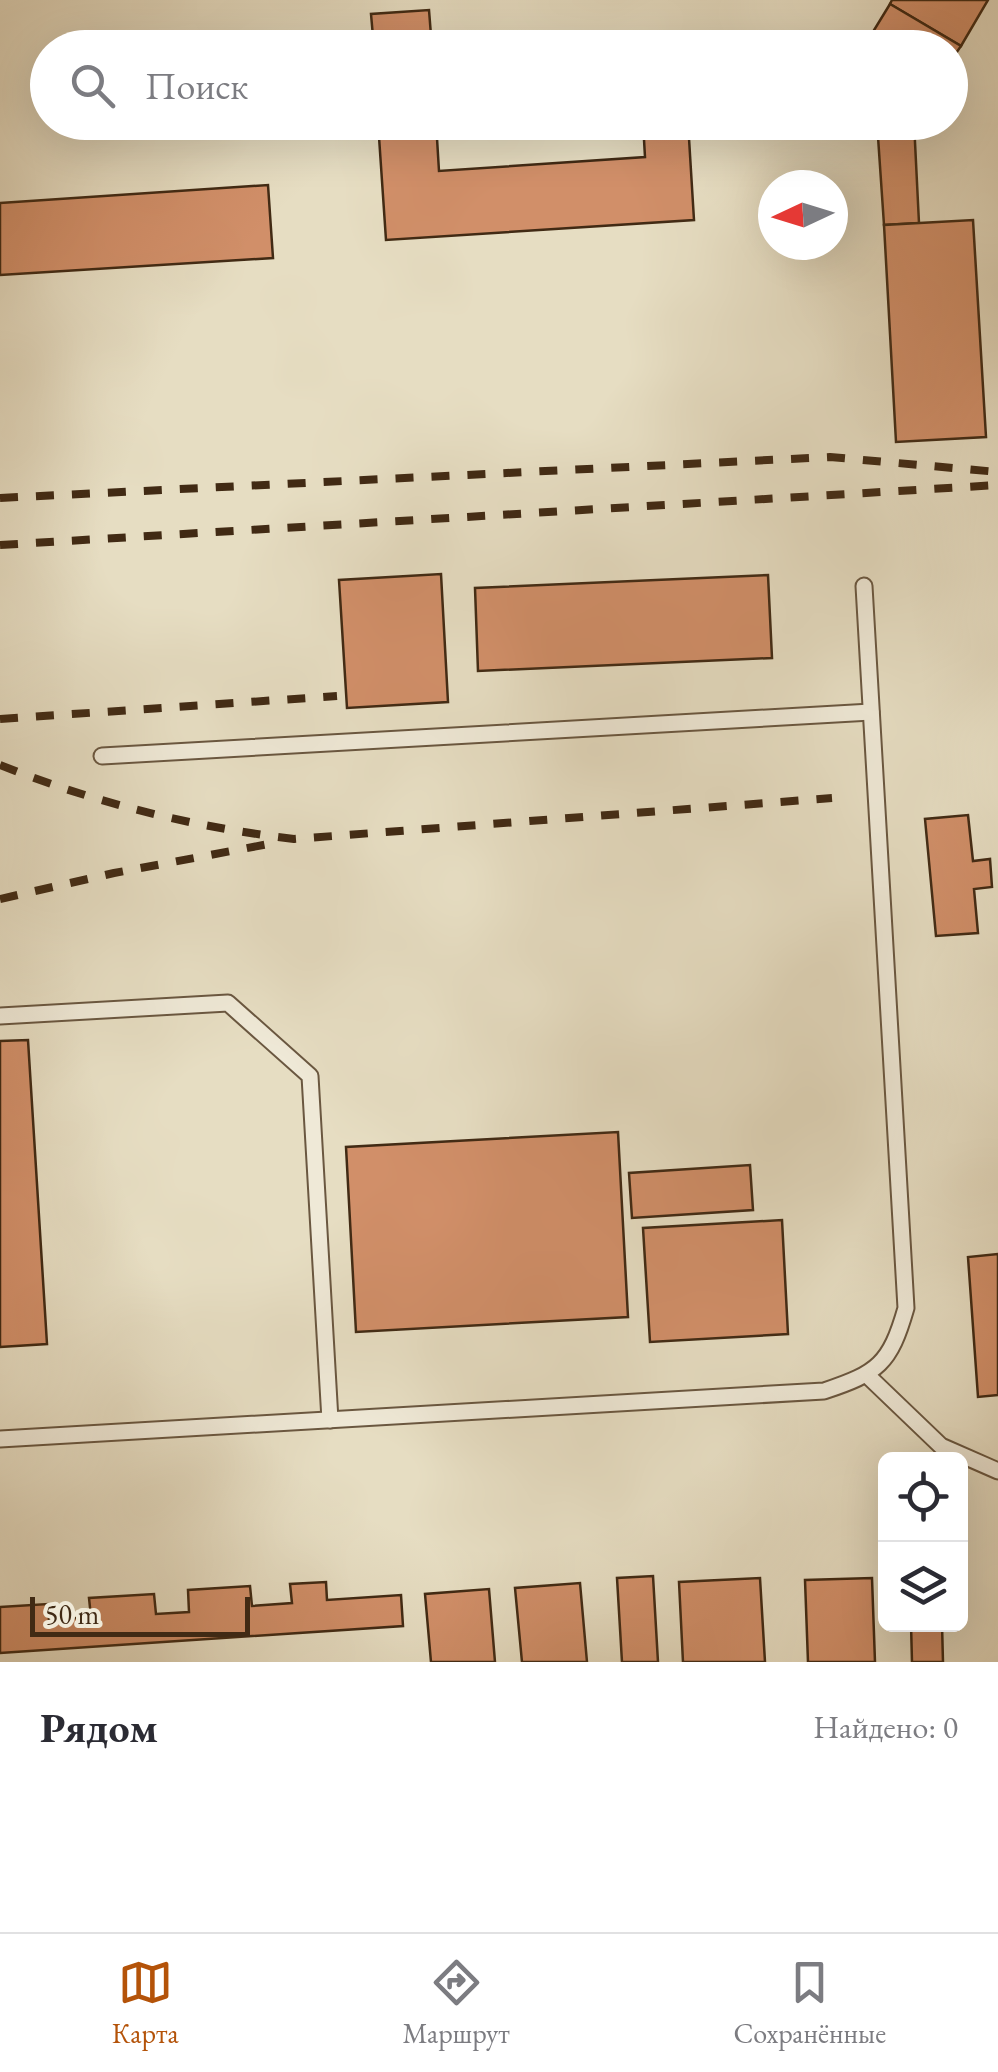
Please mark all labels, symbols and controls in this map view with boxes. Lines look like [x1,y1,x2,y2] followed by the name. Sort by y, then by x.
[30,30,968,140] search box
[65,58,120,113] icon: search
[145,61,248,110] text: Поиск
[758,170,848,260] north arrow
[878,1452,968,1632] map controls
[878,1452,968,1542] button: locate
[878,1542,968,1632] button: layers
[30,1592,250,1636] scale bar
[45,1596,99,1632] text: 50 m
[40,1700,158,1755] text: Рядом
[813,1706,958,1748] text: Найдено: 0
[112,1955,179,2051] tab: Карта
[402,1955,510,2051] tab: Маршрут
[733,1955,886,2051] tab: Сохранённые

